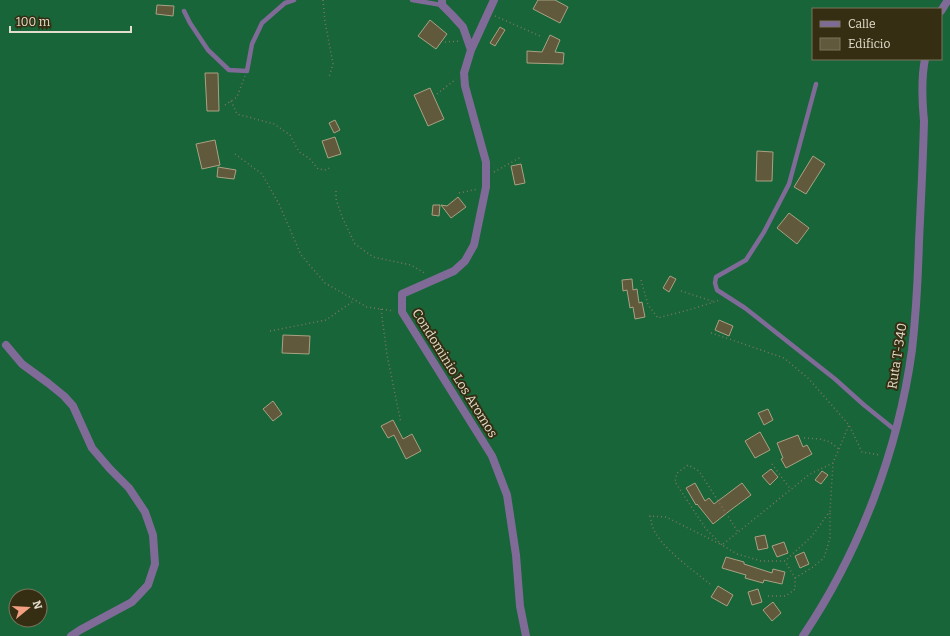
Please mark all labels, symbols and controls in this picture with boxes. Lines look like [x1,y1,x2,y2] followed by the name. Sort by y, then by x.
[10,8,131,34] scale bar
[812,8,942,60] legend
[16,15,51,29] text: 100 m
[848,17,876,31] text: Calle
[848,37,890,51] text: Edificio
[409,306,501,440] street label: Condominio Los Aromos
[884,322,910,390] street label: Ruta T-340
[8,588,48,628] north arrow
[30,599,45,612] text: N

